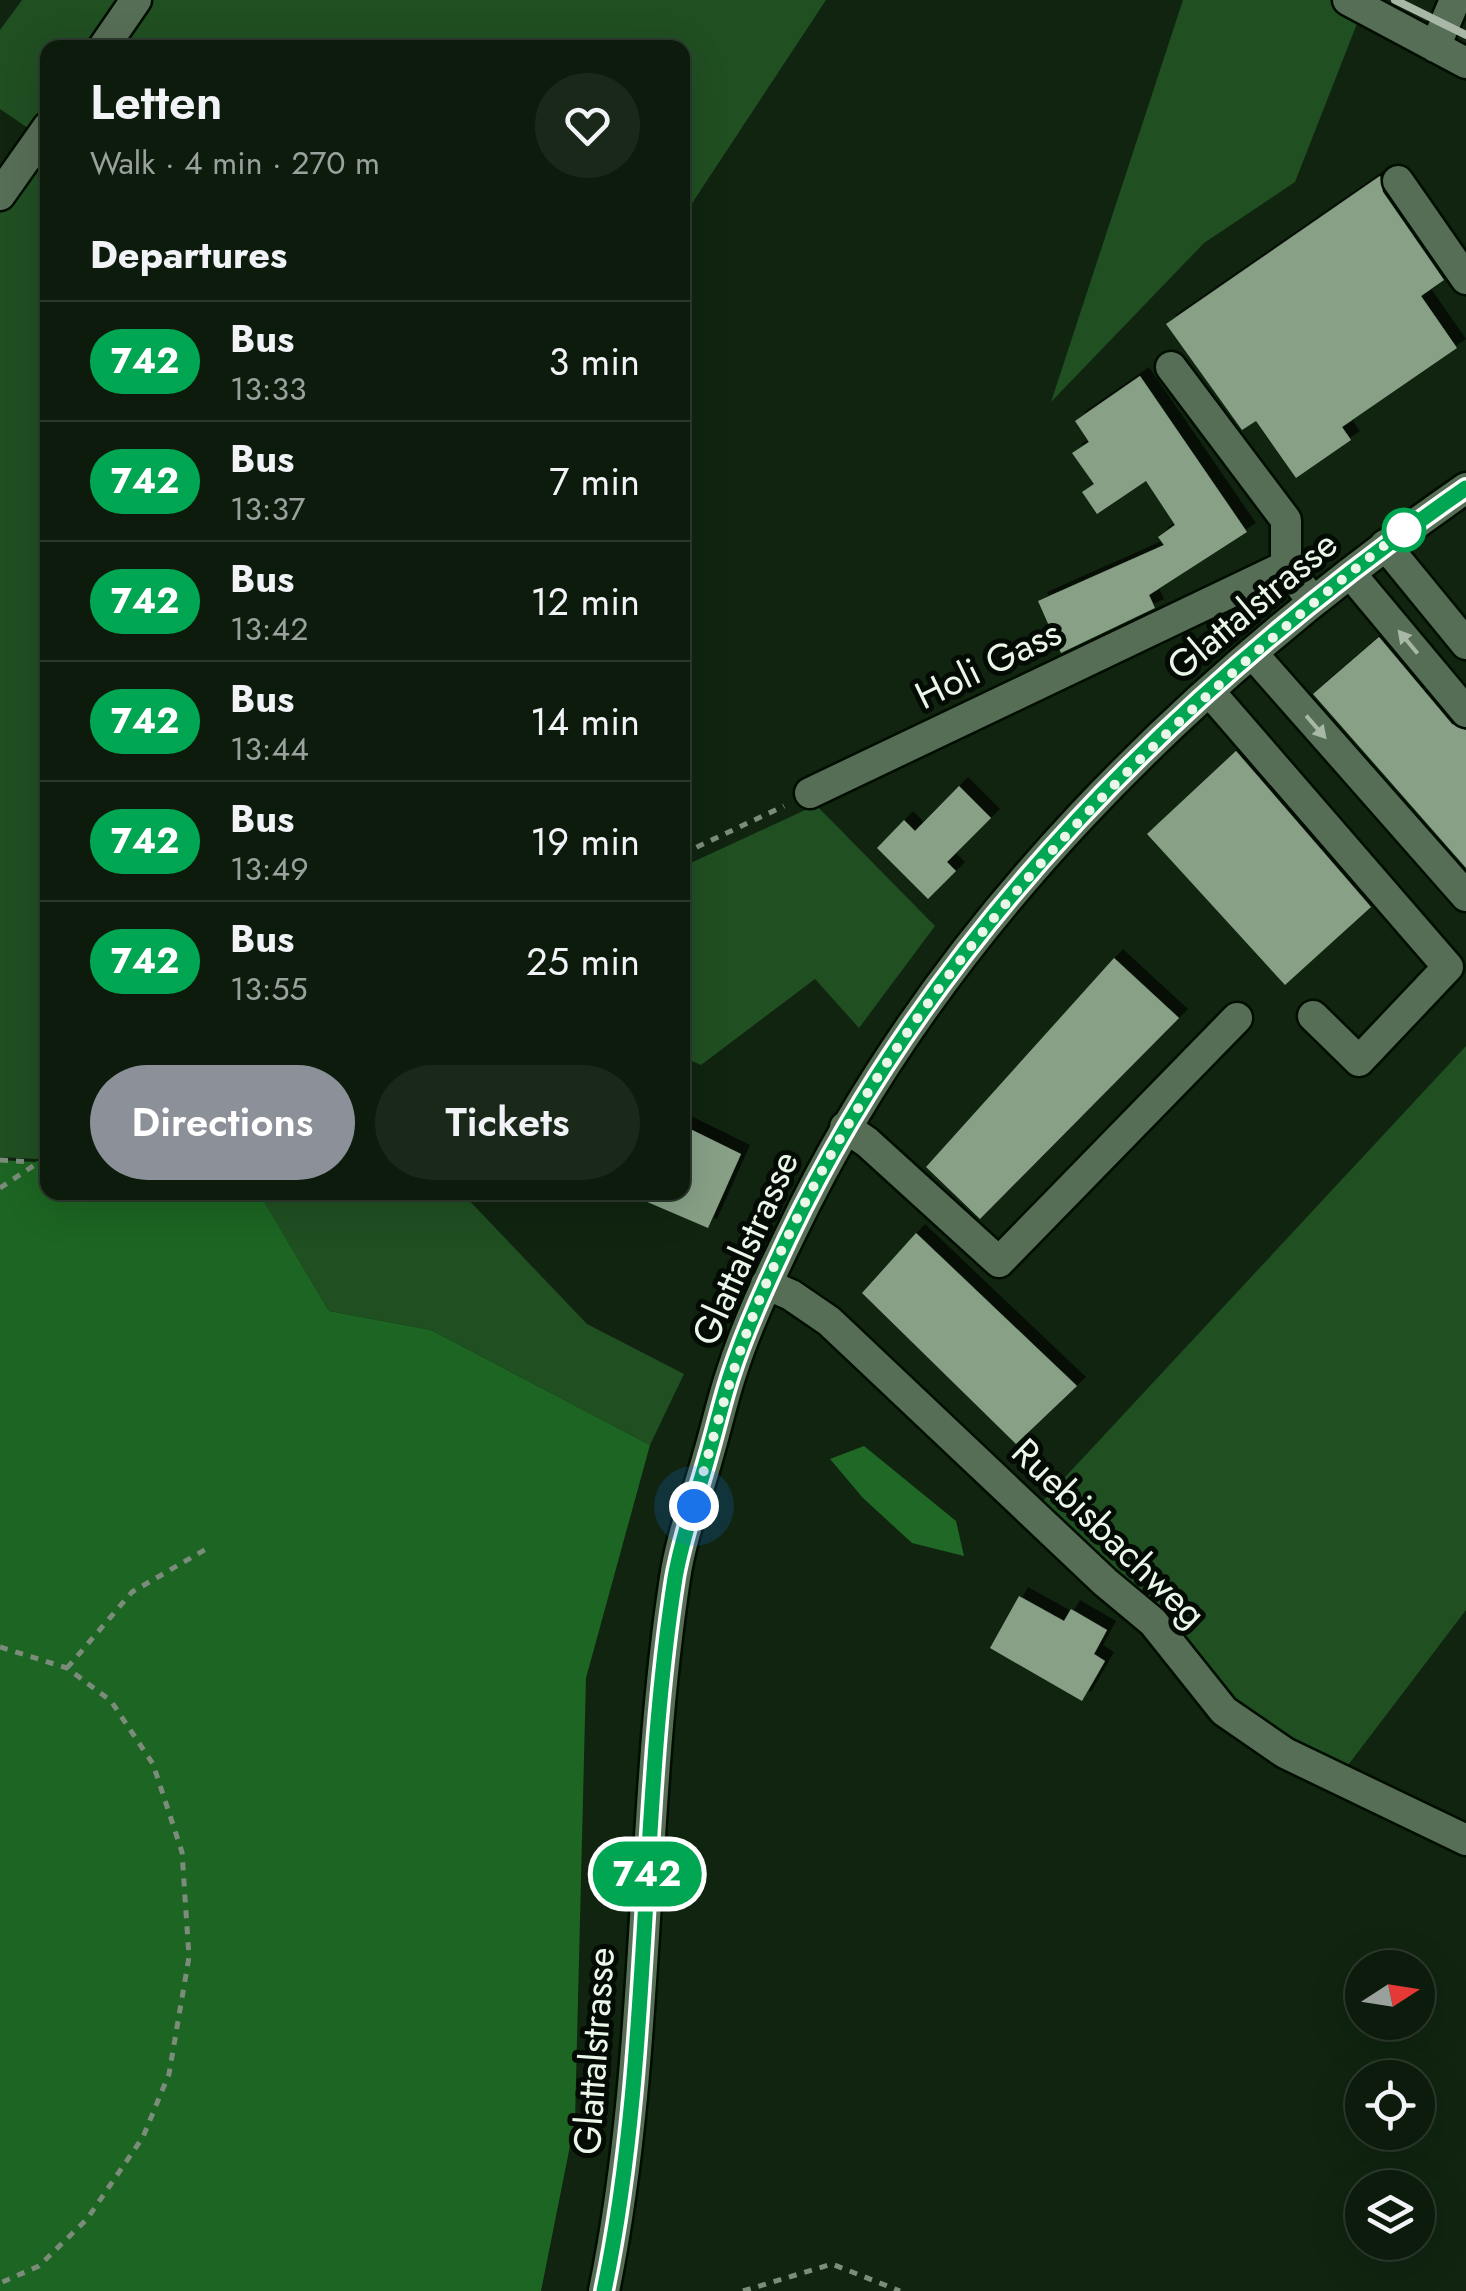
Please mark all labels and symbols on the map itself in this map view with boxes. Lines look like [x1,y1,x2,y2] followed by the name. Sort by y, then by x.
[1383,509,1425,551] unlabelled marker
[1154,517,1349,692] street label: Glattalstrasse
[905,605,1070,723] street label: Holi Gass
[1397,630,1419,655] one-way arrow
[1305,714,1327,739] one-way arrow
[677,1142,812,1354] street label: Glattalstrasse
[1000,1425,1219,1640] street label: Ruebisbachweg
[669,1481,719,1531] your location
[590,1842,704,1906] line badge: 742
[559,1945,628,2156] street label: Glattalstrasse
[1345,1950,1435,2040] north arrow

